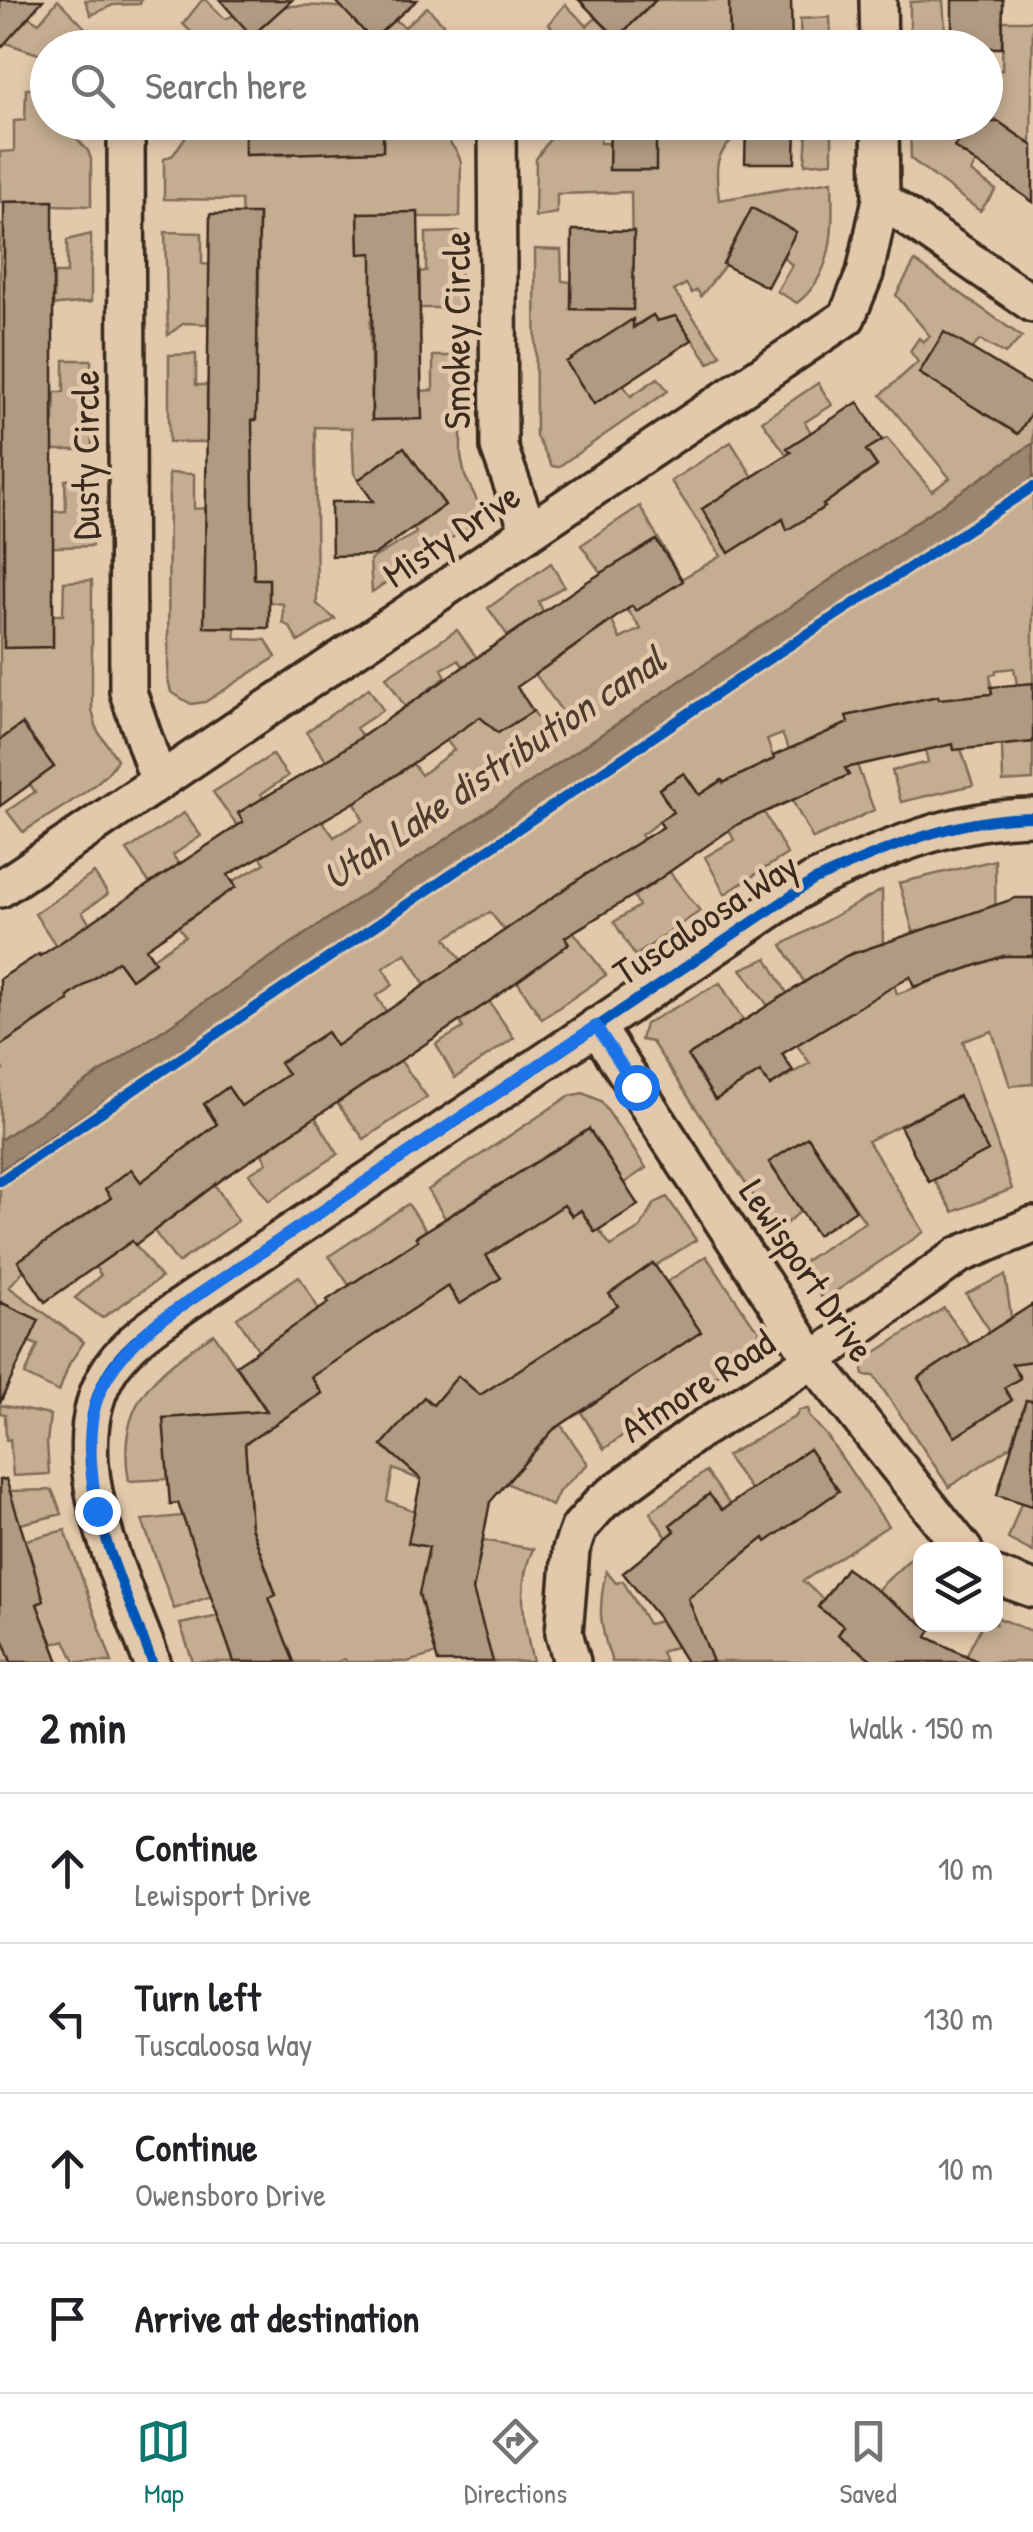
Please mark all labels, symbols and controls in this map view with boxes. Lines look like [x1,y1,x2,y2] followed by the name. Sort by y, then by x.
[30,30,1003,140] search box
[65,58,120,113] icon: search
[145,59,307,111] text: Search here
[430,231,482,429] street label: Smokey Circle
[59,370,111,540] street label: Dusty Circle
[372,469,530,599] street label: Misty Drive
[311,631,677,902] water label: Utah Lake distribution canal
[603,839,807,997] street label: Tuscaloosa Way
[614,1065,660,1111] route start
[728,1169,888,1371] street label: Lewisport Drive
[610,1316,784,1454] street label: Atmore Road
[75,1489,121,1535] route end
[913,1542,1003,1632] map controls
[913,1542,1003,1632] button: layers
[40,1699,126,1756] text: 2 min
[849,1706,993,1749] text: Walk · 150 m
[135,1821,257,1873] text: Continue
[40,1841,95,1896] icon: ahead
[938,1847,993,1890] text: 10 m
[135,1873,311,1916] text: Lewisport Drive
[135,1971,260,2023] text: Turn left
[40,1991,95,2046] icon: left
[924,1997,993,2040] text: 130 m
[135,2023,312,2066] text: Tuscaloosa Way
[135,2121,257,2173] text: Continue
[40,2141,95,2196] icon: ahead
[938,2147,993,2190] text: 10 m
[135,2173,326,2216] text: Owensboro Drive
[40,2291,95,2346] icon: arrive
[135,2292,419,2344] text: Arrive at destination
[136,2414,191,2512] tab: Map
[464,2414,567,2512] tab: Directions
[840,2414,897,2512] tab: Saved

